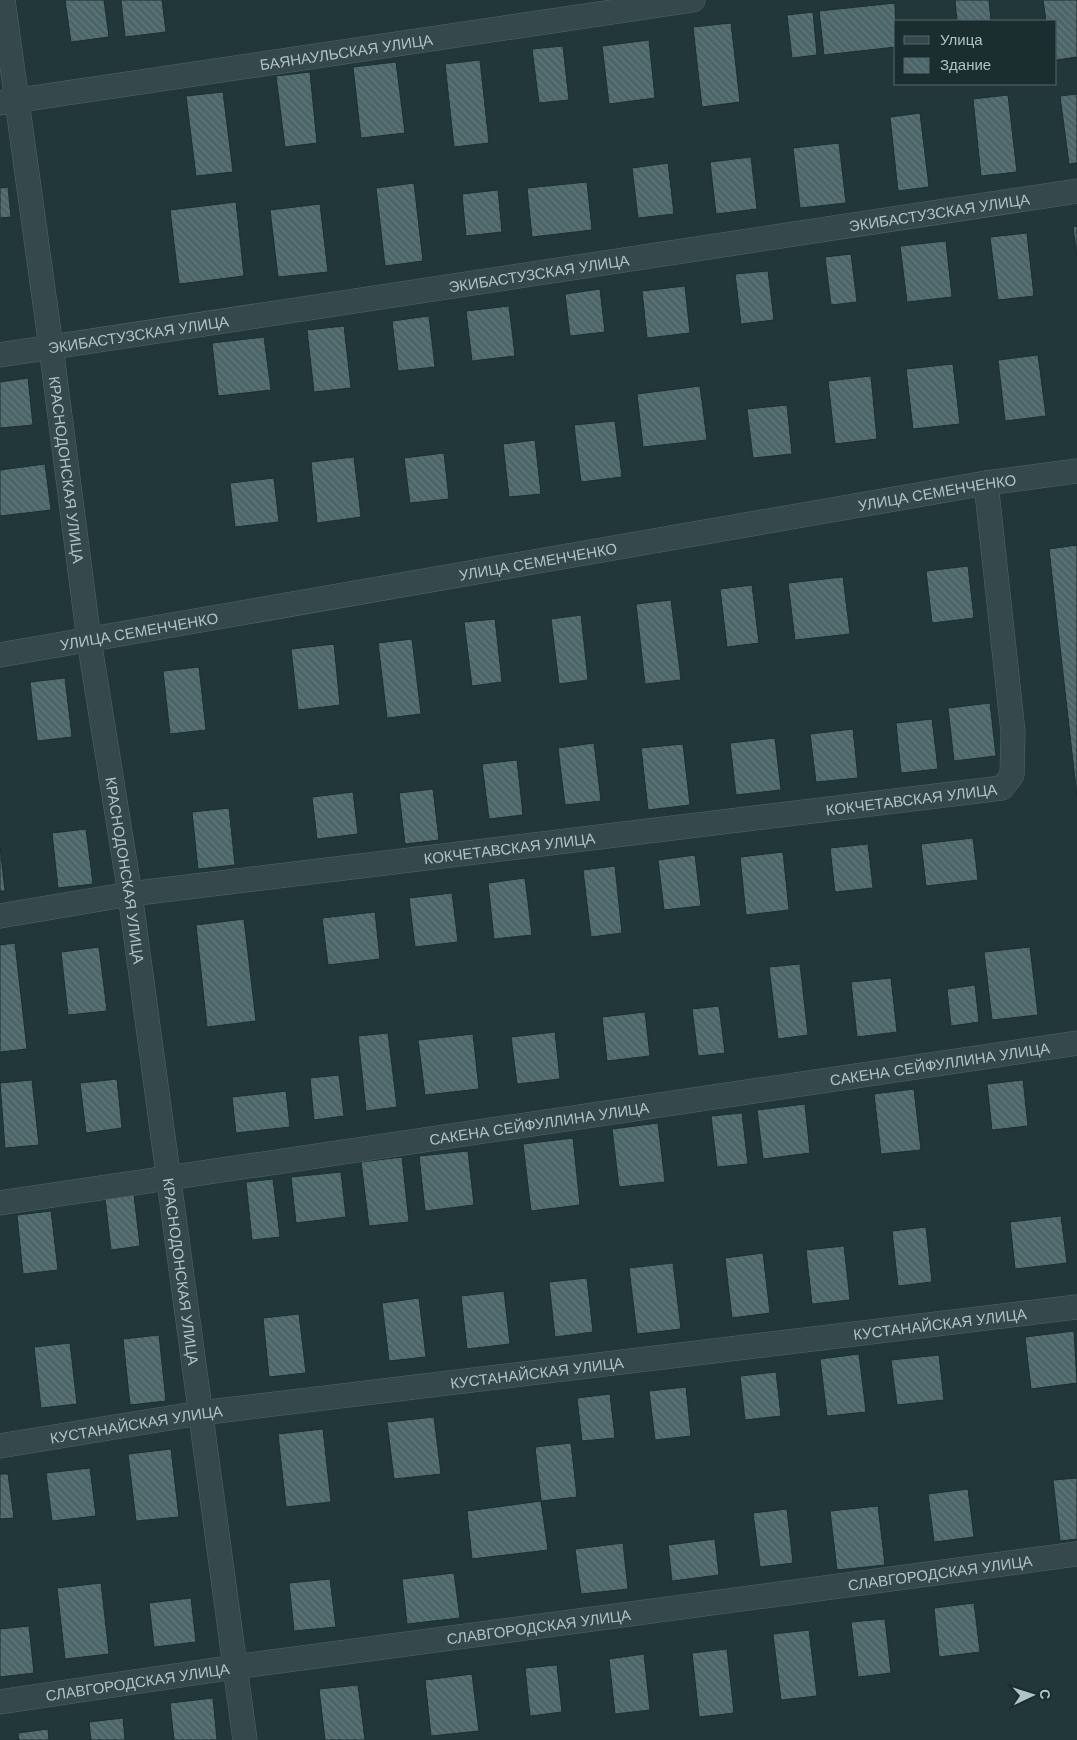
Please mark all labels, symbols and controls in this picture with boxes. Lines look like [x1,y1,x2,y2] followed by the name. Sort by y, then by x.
[894,20,1057,85] legend
[259,30,434,73] street label: БАЯНАУЛЬСКАЯ УЛИЦА
[940,31,983,48] text: Улица
[940,56,991,73] text: Здание
[848,190,1031,234] street label: ЭКИБАСТУЗСКАЯ УЛИЦА
[447,251,630,295] street label: ЭКИБАСТУЗСКАЯ УЛИЦА
[47,312,230,356] street label: ЭКИБАСТУЗСКАЯ УЛИЦА
[46,375,87,564] street label: КРАСНОДОНСКАЯ УЛИЦА
[856,471,1017,514] street label: УЛИЦА СЕМЕНЧЕНКО
[457,539,618,583] street label: УЛИЦА СЕМЕНЧЕНКО
[58,609,219,653] street label: УЛИЦА СЕМЕНЧЕНКО
[103,776,148,965] street label: КРАСНОДОНСКАЯ УЛИЦА
[825,780,998,818] street label: КОКЧЕТАВСКАЯ УЛИЦА
[423,829,596,867] street label: КОКЧЕТАВСКАЯ УЛИЦА
[829,1039,1051,1088] street label: САКЕНА СЕЙФУЛЛИНА УЛИЦА
[428,1098,650,1148] street label: САКЕНА СЕЙФУЛЛИНА УЛИЦА
[160,1177,202,1366] street label: КРАСНОДОНСКАЯ УЛИЦА
[852,1305,1028,1342] street label: КУСТАНАЙСКАЯ УЛИЦА
[449,1353,624,1391] street label: КУСТАНАЙСКАЯ УЛИЦА
[49,1402,223,1446] street label: КУСТАНАЙСКАЯ УЛИЦА
[847,1552,1033,1593] street label: СЛАВГОРОДСКАЯ УЛИЦА
[445,1605,632,1647] street label: СЛАВГОРОДСКАЯ УЛИЦА
[44,1659,231,1704] street label: СЛАВГОРОДСКАЯ УЛИЦА
[1007,1670,1057,1720] north arrow
[1037,1688,1053,1700] text: С

